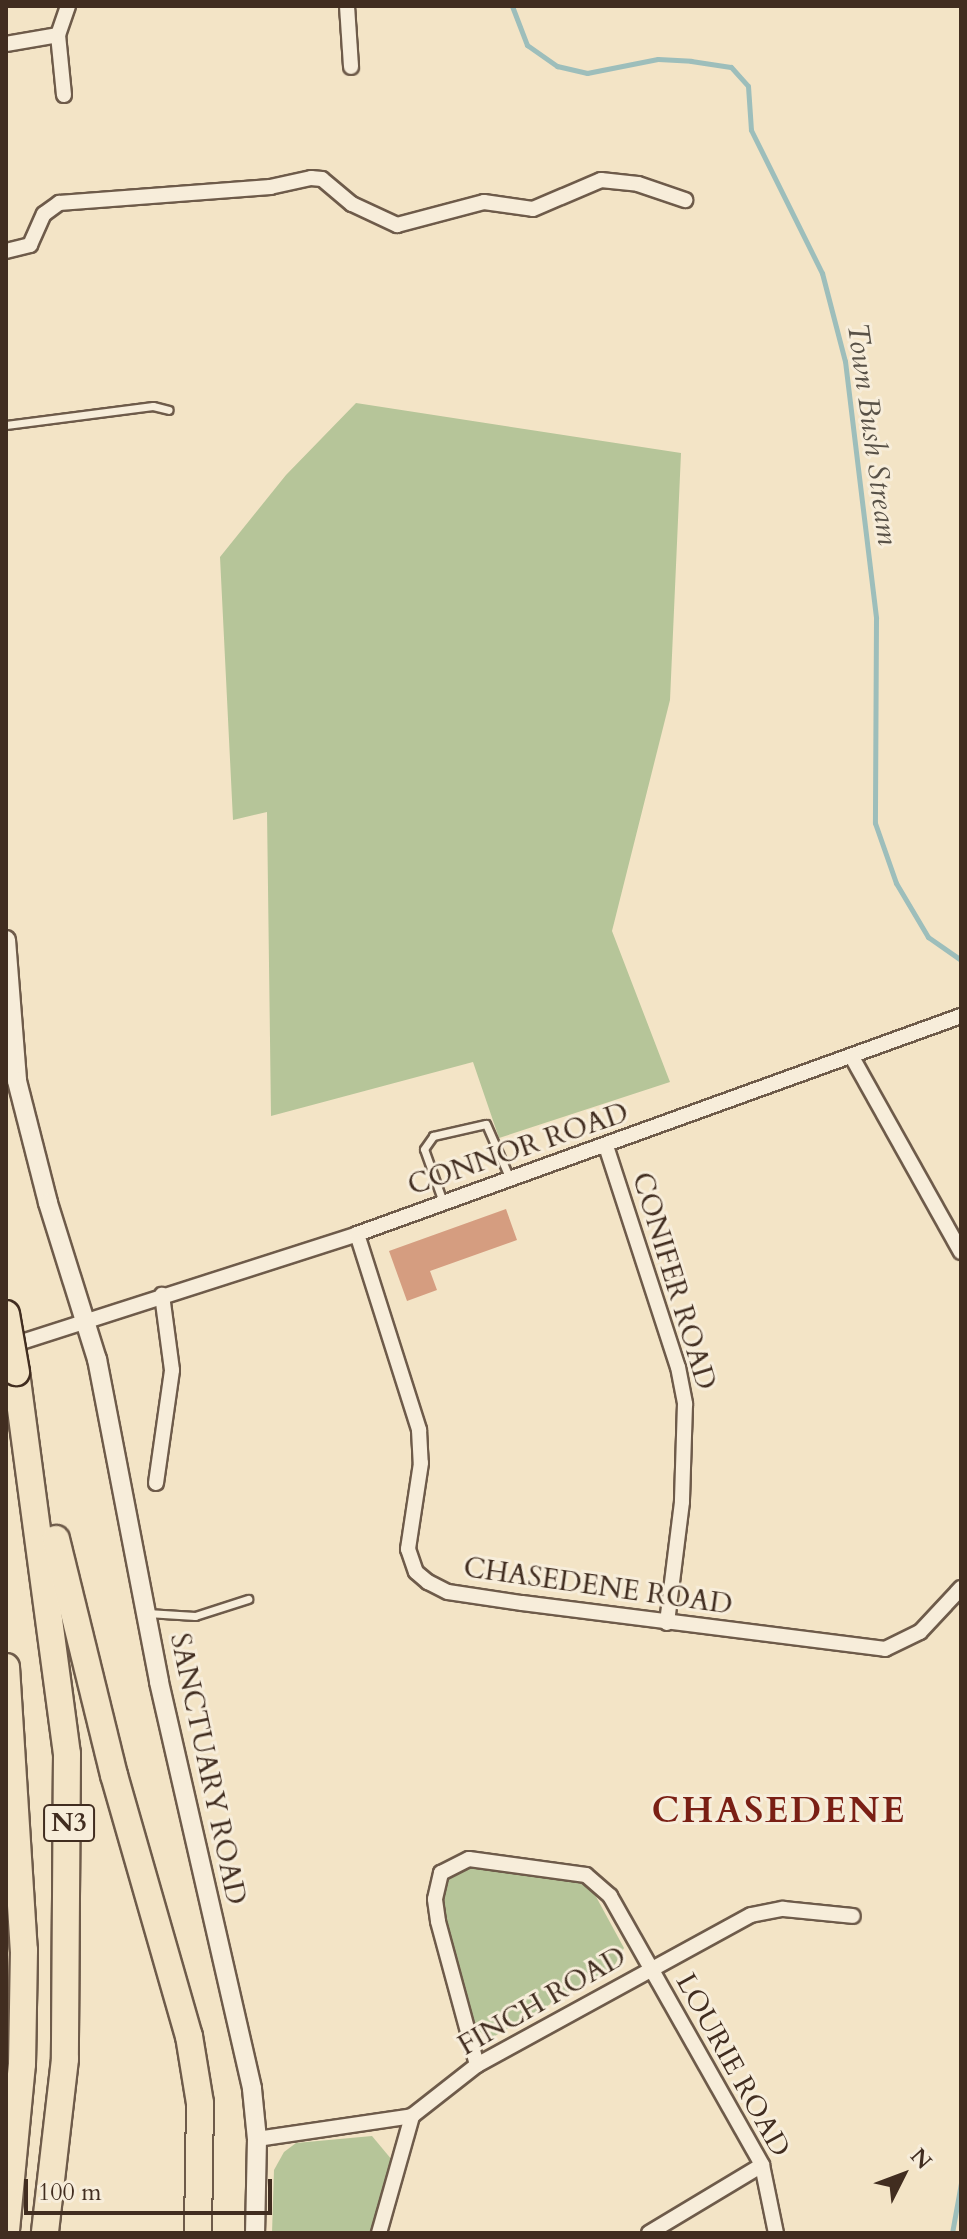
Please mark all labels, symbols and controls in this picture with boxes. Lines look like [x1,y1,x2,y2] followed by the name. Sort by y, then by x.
[839,320,905,548] water label: Town Bush Stream
[403,1096,633,1202] street label: CONNOR ROAD
[625,1168,723,1394] street label: CONIFER ROAD
[461,1551,735,1621] street label: CHASEDENE ROAD
[163,1630,253,1908] street label: SANCTUARY ROAD
[652,1789,906,1833] district label: CHASEDENE
[43,1801,95,1845] road number: N3
[452,1939,632,2063] street label: FINCH ROAD
[669,1968,797,2162] street label: LOURIE ROAD
[863,2135,943,2215] north arrow
[903,2142,938,2176] text: N
[28,2163,276,2213] scale bar
[38,2176,102,2209] text: 100 m

